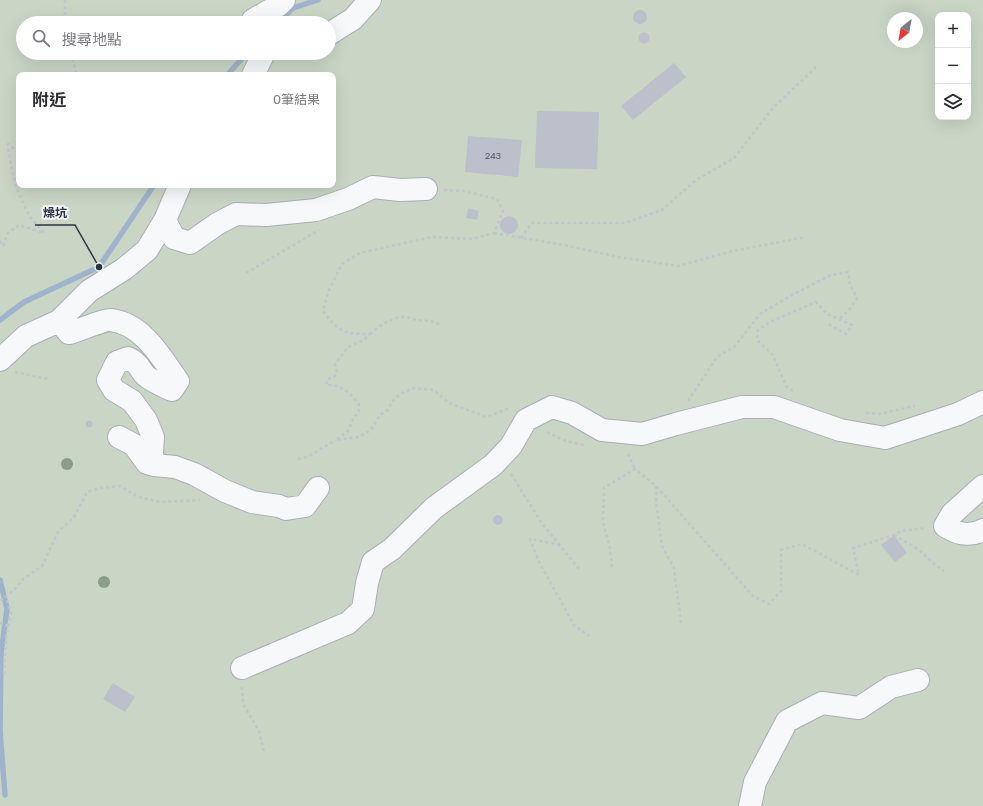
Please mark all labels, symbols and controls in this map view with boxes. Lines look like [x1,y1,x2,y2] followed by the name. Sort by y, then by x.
[887,12,923,48] north arrow
[935,12,971,120] map controls
[935,12,971,48] button: +
[16,16,336,60] search box
[30,27,52,49] icon: search
[62,30,122,48] text: 搜尋地點
[935,48,971,84] button: −
[935,84,971,120] button: layers
[32,89,66,110] text: 附近
[273,91,320,107] text: 0筆結果
[485,150,501,161] house number: 243
[35,201,75,225] callout: 燥坑
[43,205,67,220] text: 燥坑

